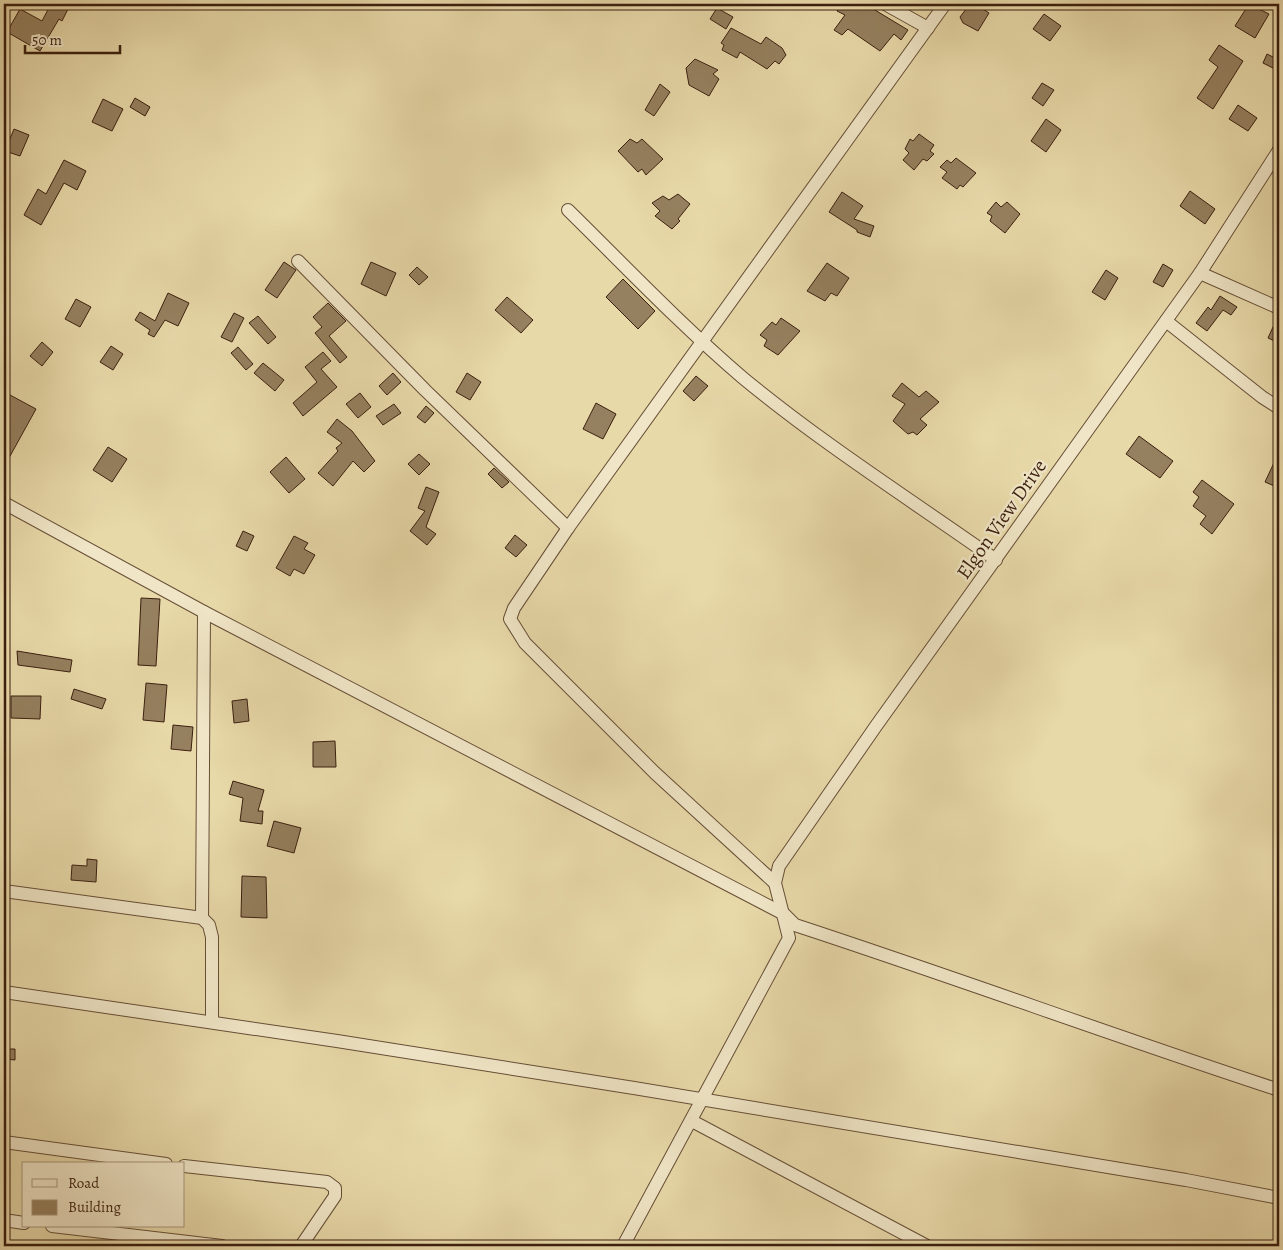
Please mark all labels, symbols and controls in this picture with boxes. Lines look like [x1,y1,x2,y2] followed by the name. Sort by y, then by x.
[25,22,120,54] scale bar
[32,30,62,50] text: 50 m
[950,454,1053,585] street label: Elgon View Drive
[22,1162,185,1228] legend
[68,1173,100,1193] text: Road
[68,1197,121,1217] text: Building

